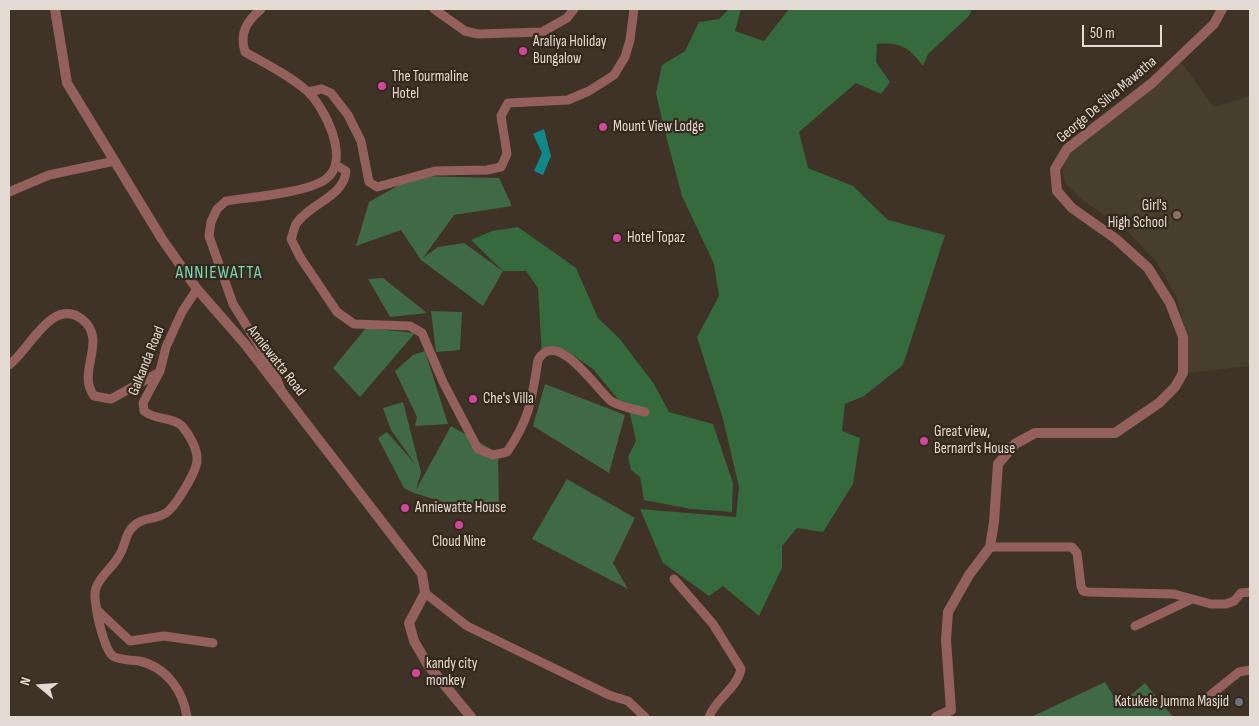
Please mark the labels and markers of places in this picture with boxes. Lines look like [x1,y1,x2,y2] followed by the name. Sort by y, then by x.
[533,33,607,68] place label: Araliya Holiday Bungalow
[517,45,529,57] marker: Araliya Holiday Bungalow
[392,68,468,103] place label: The Tourmaline Hotel
[376,80,388,92] marker: The Tourmaline Hotel
[613,118,704,136] place label: Mount View Lodge
[597,121,609,133] marker: Mount View Lodge
[1108,197,1167,232] place label: Girl's High School
[1171,209,1183,221] marker: Girl's High School
[627,229,685,247] place label: Hotel Topaz
[611,232,623,244] marker: Hotel Topaz
[483,390,534,408] place label: Che's Villa
[467,393,479,405] marker: Che's Villa
[934,423,1015,458] place label: Great view, Bernard's House
[918,435,930,447] marker: Great view, Bernard's House
[415,499,506,517] place label: Anniewatte House
[399,502,411,514] marker: Anniewatte House
[453,519,465,531] marker: Cloud Nine
[432,533,486,551] place label: Cloud Nine
[426,655,478,690] place label: kandy city monkey
[410,667,422,679] marker: kandy city monkey
[1114,693,1229,711] place label: Katukele Jumma Masjid
[1233,696,1245,708] marker: Katukele Jumma Masjid

